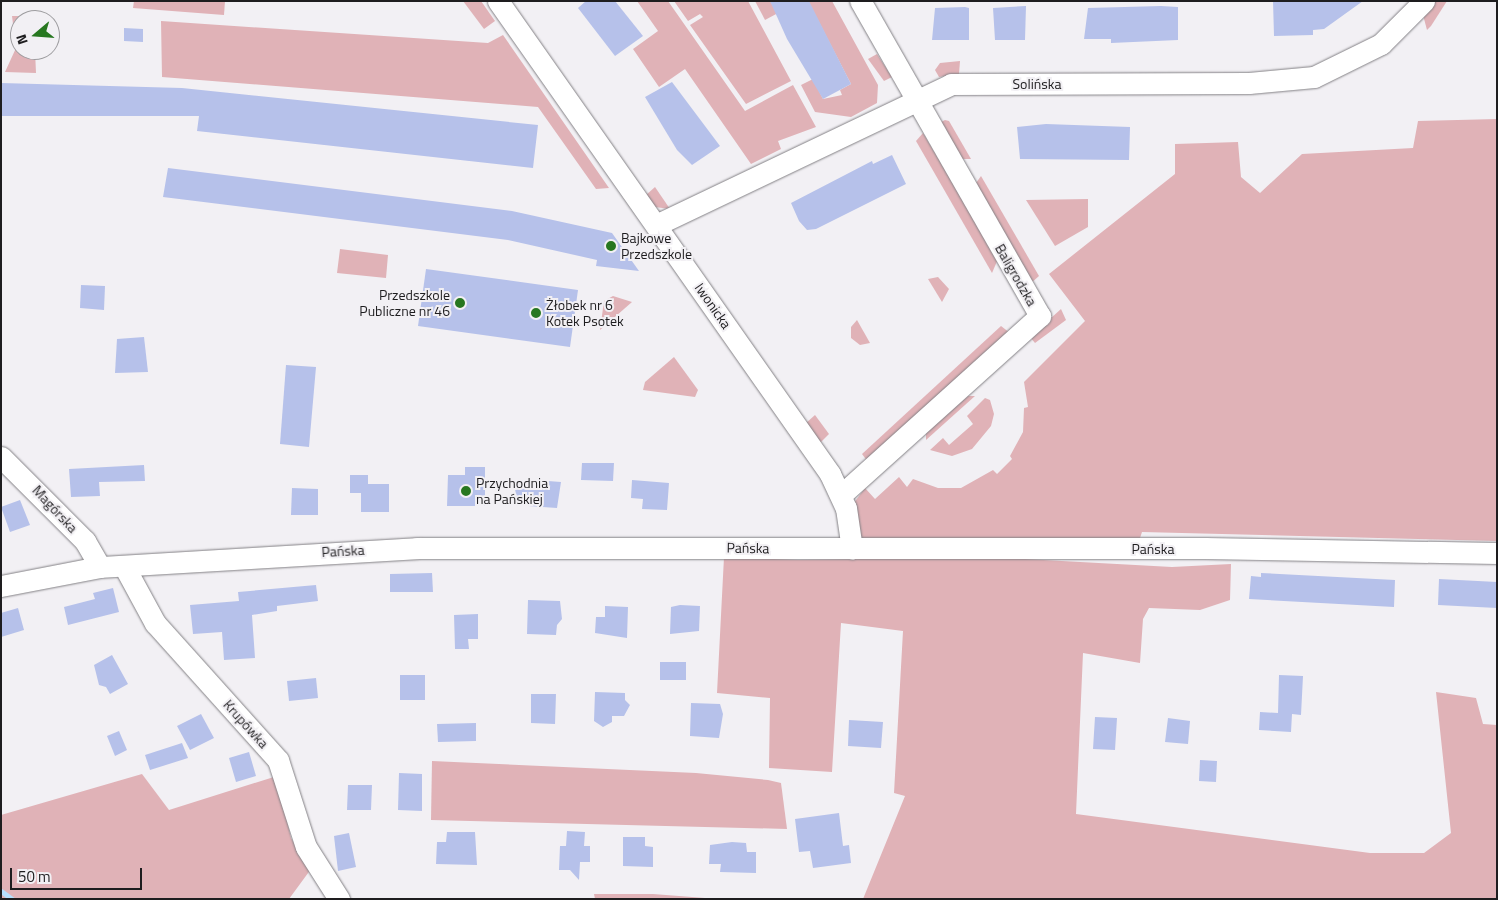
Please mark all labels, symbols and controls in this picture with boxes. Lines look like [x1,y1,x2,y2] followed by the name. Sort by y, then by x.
[10,10,60,60] north arrow
[10,32,33,47] text: N
[1013,76,1061,92] street label: Solińska
[621,230,692,262] place label: Bajkowe Przedszkole
[605,240,617,252] marker: Bajkowe Przedszkole
[992,241,1040,309] street label: Baligrodzka
[691,280,735,332] street label: Iwonicka
[359,287,450,320] place label: Przedszkole Publiczne nr 46
[454,297,466,309] marker: Przedszkole Publiczne nr 46
[546,297,624,330] place label: Żłobek nr 6 Kotek Psotek
[530,307,542,319] marker: Żłobek nr 6 Kotek Psotek
[476,475,548,508] place label: Przychodnia na Pańskiej
[29,482,81,536] street label: Magórska
[460,485,472,497] marker: Przychodnia na Pańskiej
[726,539,770,557] street label: Pańska
[321,541,365,561] street label: Pańska
[1132,541,1174,557] street label: Pańska
[220,696,272,752] street label: Krupówka
[12,858,145,890] scale bar
[18,865,51,888] text: 50 m

